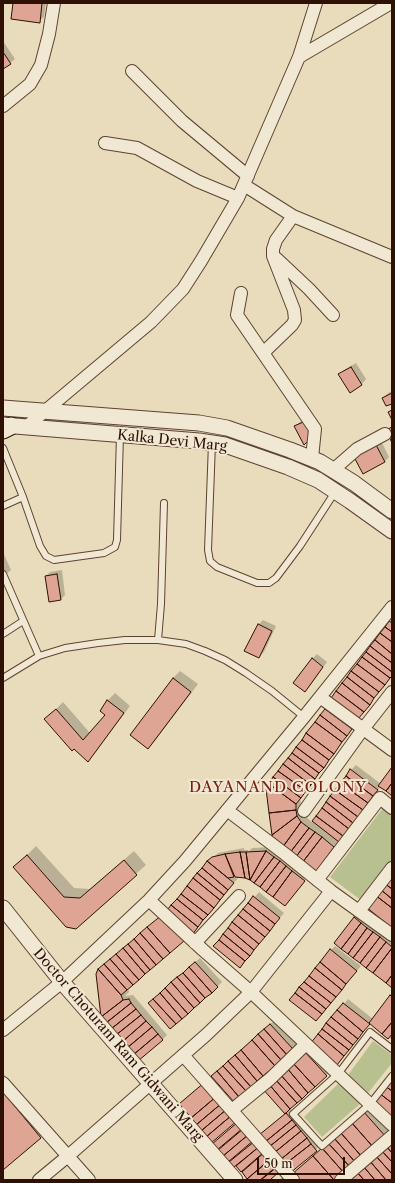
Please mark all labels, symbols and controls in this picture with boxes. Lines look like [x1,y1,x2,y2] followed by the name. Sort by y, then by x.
[116,427,228,455] street label: Kalka Devi Marg
[189,779,367,797] district label: DAYANAND COLONY
[30,945,206,1145] street label: Doctor Choturam Ram Gidwani Marg
[259,1149,347,1175] scale bar
[264,1156,293,1171] text: 50 m

